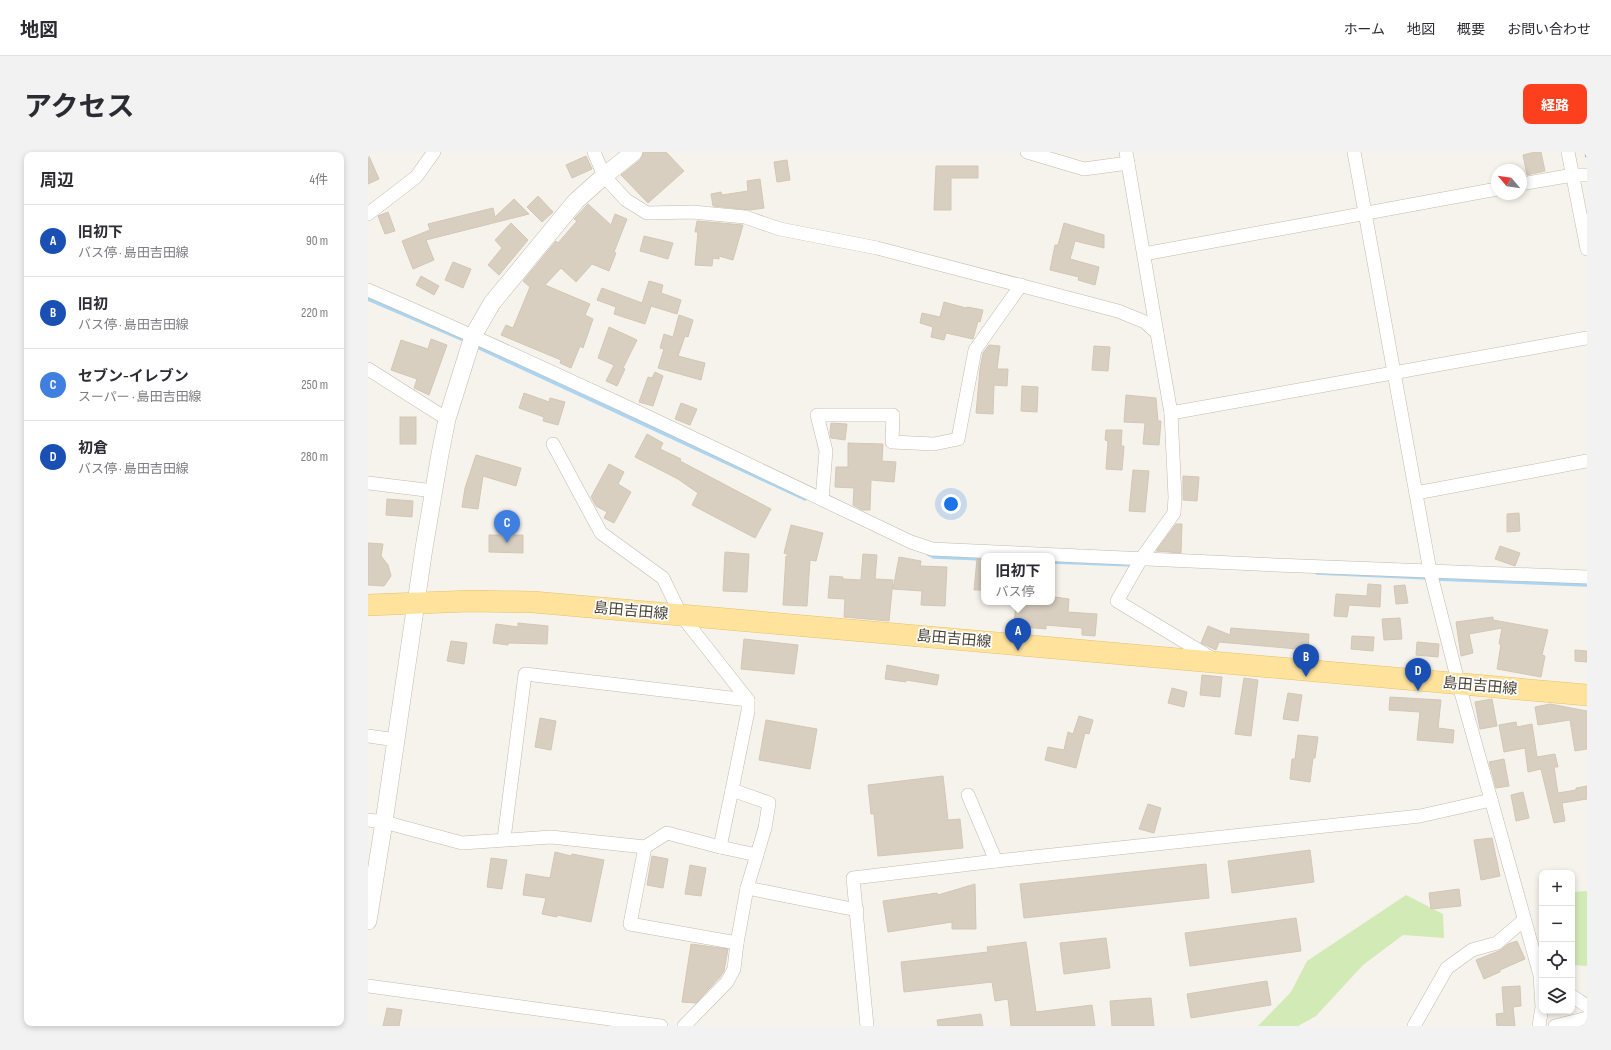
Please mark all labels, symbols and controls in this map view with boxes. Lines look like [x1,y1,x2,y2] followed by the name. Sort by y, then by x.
[20,19,58,42] text: 地図
[1343,21,1385,38] text: ホーム
[1407,21,1435,38] text: 地図
[1457,21,1485,38] text: 概要
[1507,21,1591,38] text: お問い合わせ
[1523,84,1587,124] button: 経路
[24,91,135,124] text: アクセス
[1491,164,1527,200] north arrow
[40,171,74,191] text: 周辺
[310,172,328,188] text: 4件
[78,223,123,242] text: 旧初下
[50,233,56,249] text: A
[306,233,328,249] text: 90 m
[78,245,189,261] text: バス停 · 島田吉田線
[78,295,108,314] text: 旧初
[50,305,56,321] text: B
[301,305,328,321] text: 220 m
[78,317,189,333] text: バス停 · 島田吉田線
[78,367,189,386] text: セブン-イレブン
[50,377,56,393] text: C
[301,377,328,393] text: 250 m
[78,389,202,405] text: スーパー · 島田吉田線
[78,439,108,458] text: 初倉
[50,449,56,465] text: D
[301,449,328,465] text: 280 m
[78,461,189,477] text: バス停 · 島田吉田線
[941,494,961,514] your location
[494,510,520,543] pin: C
[981,553,1055,605] popup
[995,562,1041,581] text: 旧初下
[995,584,1035,600] text: バス停
[593,598,669,624] street label: 島田吉田線
[1005,618,1031,651] pin: A
[916,626,992,652] street label: 島田吉田線
[1293,644,1319,677] pin: B
[1405,658,1431,691] pin: D
[1442,673,1518,699] street label: 島田吉田線
[1539,870,1575,1014] map controls
[1539,870,1575,906] button: +
[1539,906,1575,942] button: −
[1539,942,1575,978] button: locate
[1539,978,1575,1014] button: layers

